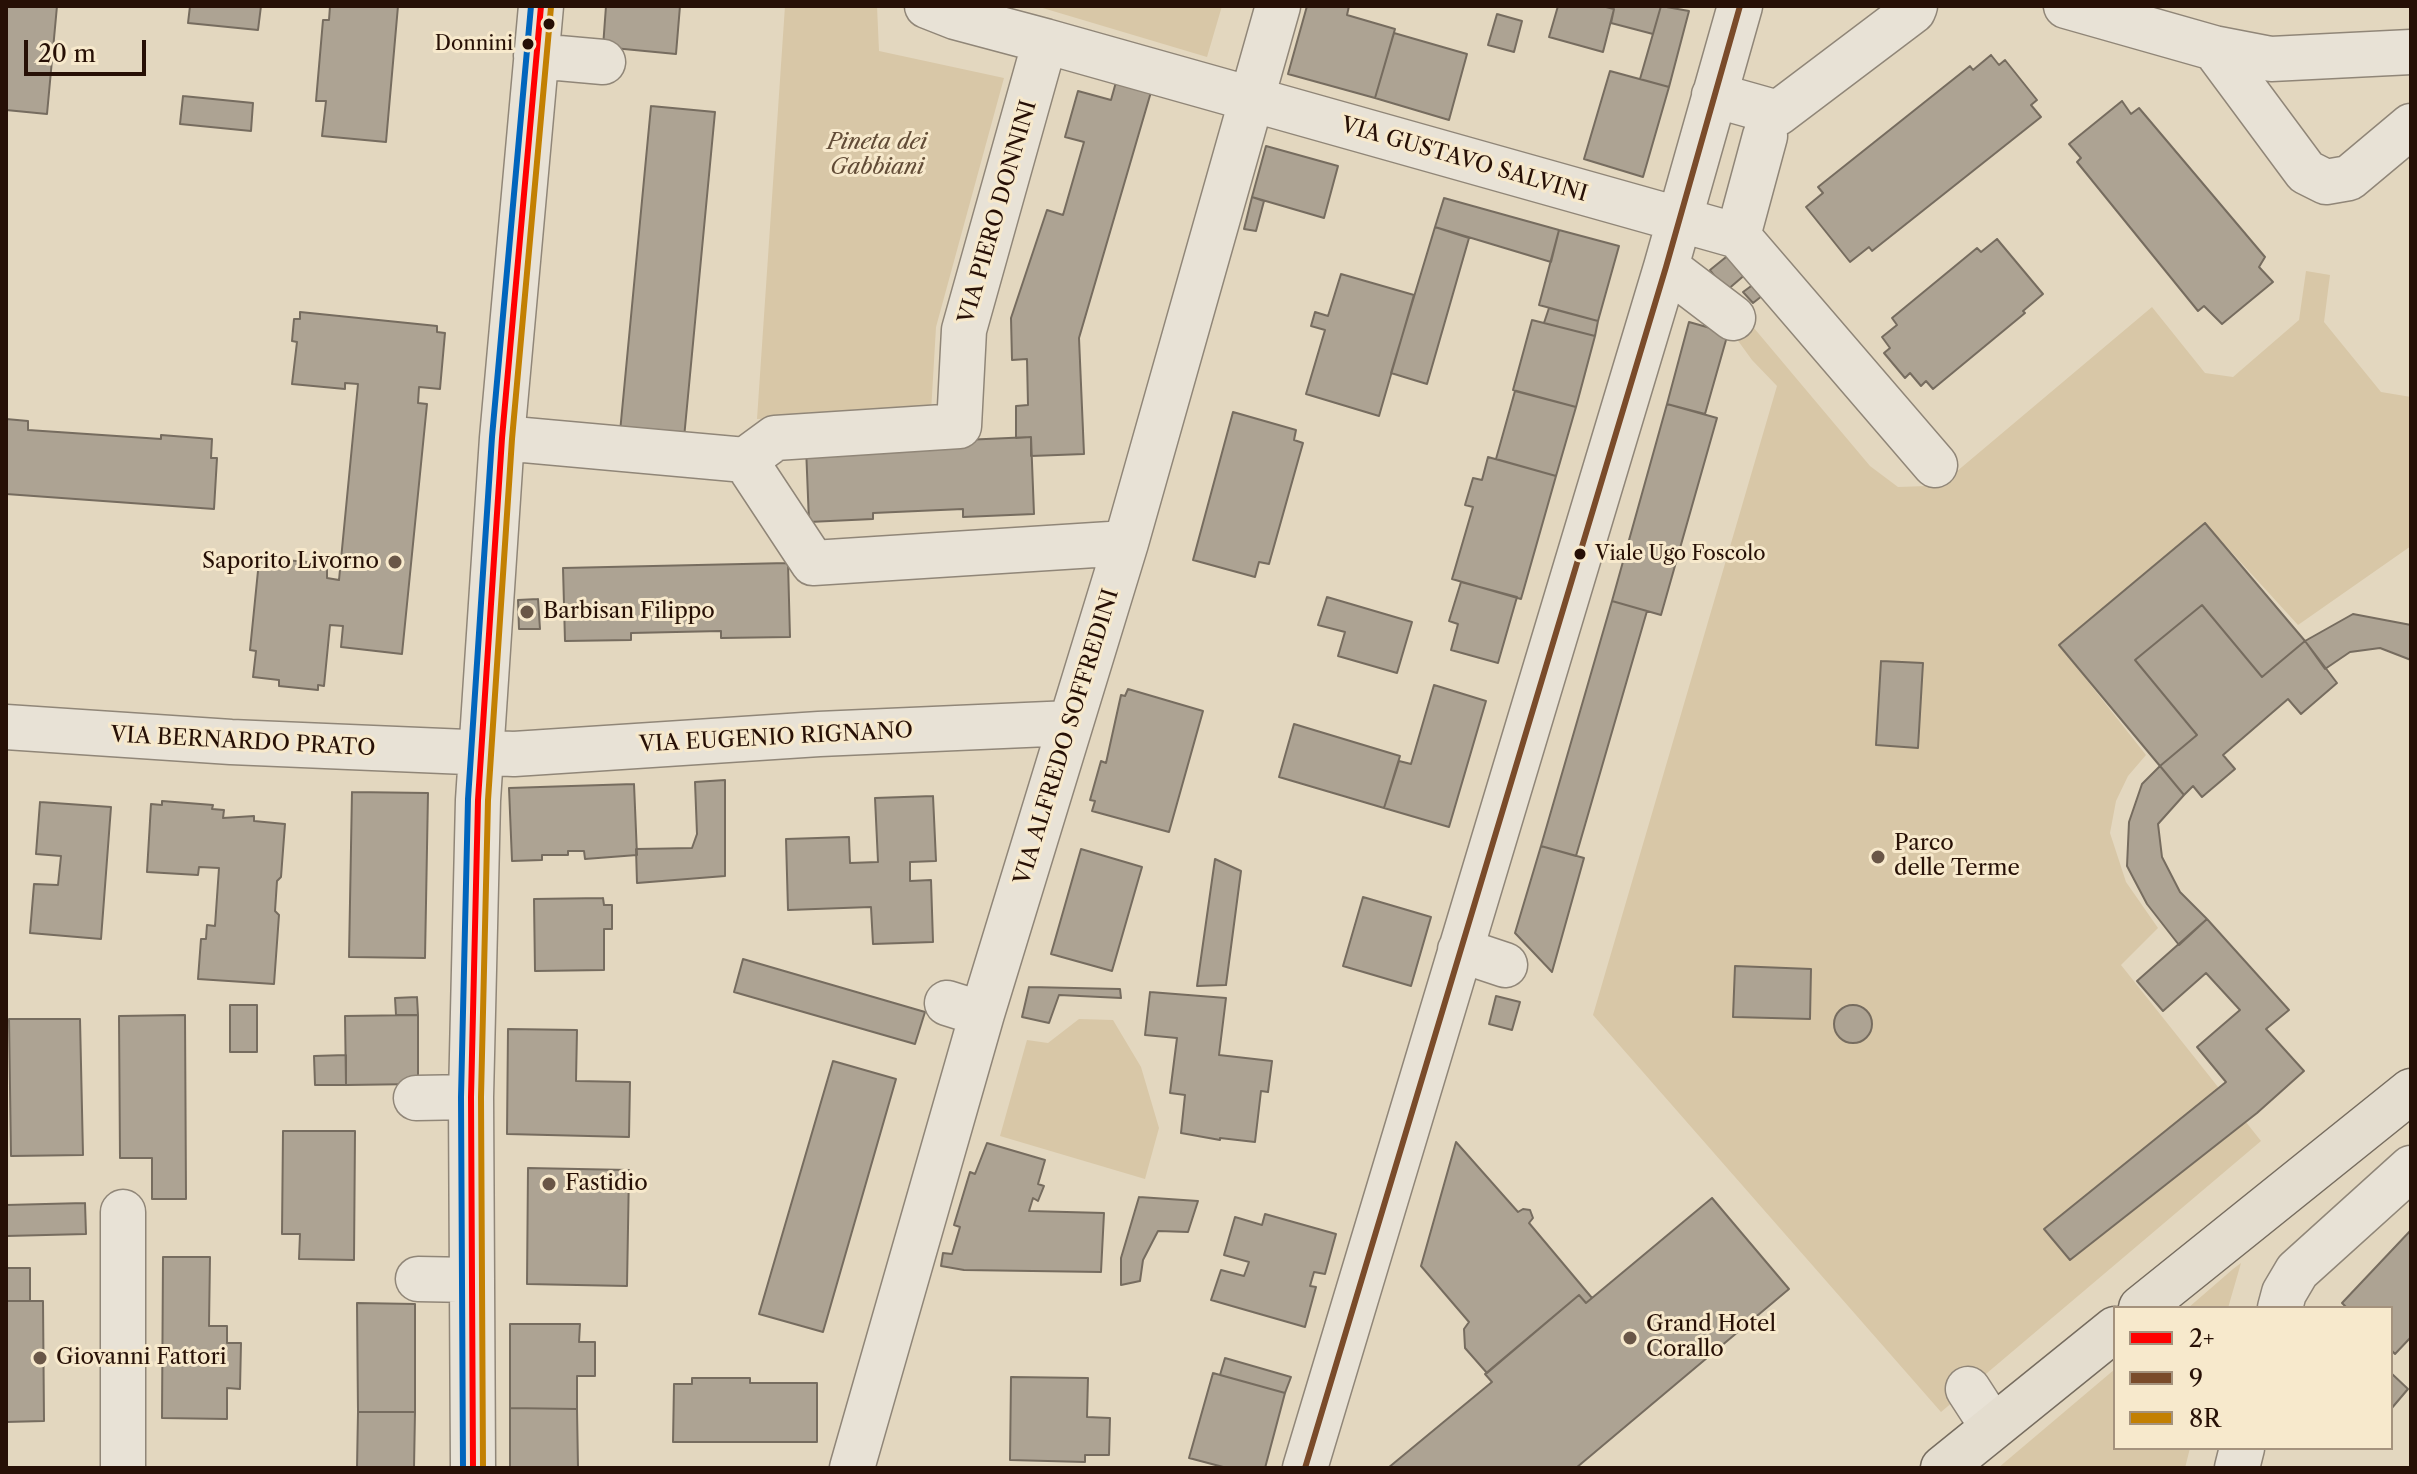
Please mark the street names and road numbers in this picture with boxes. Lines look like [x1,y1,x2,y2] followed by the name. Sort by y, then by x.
[953,97,1043,327] street label: VIA PIERO DONNINI
[1338,112,1590,208] street label: VIA GUSTAVO SALVINI
[1009,586,1125,888] street label: VIA ALFREDO SOFFREDINI
[638,718,914,758] street label: VIA EUGENIO RIGNANO
[110,722,376,762] street label: VIA BERNARDO PRATO

